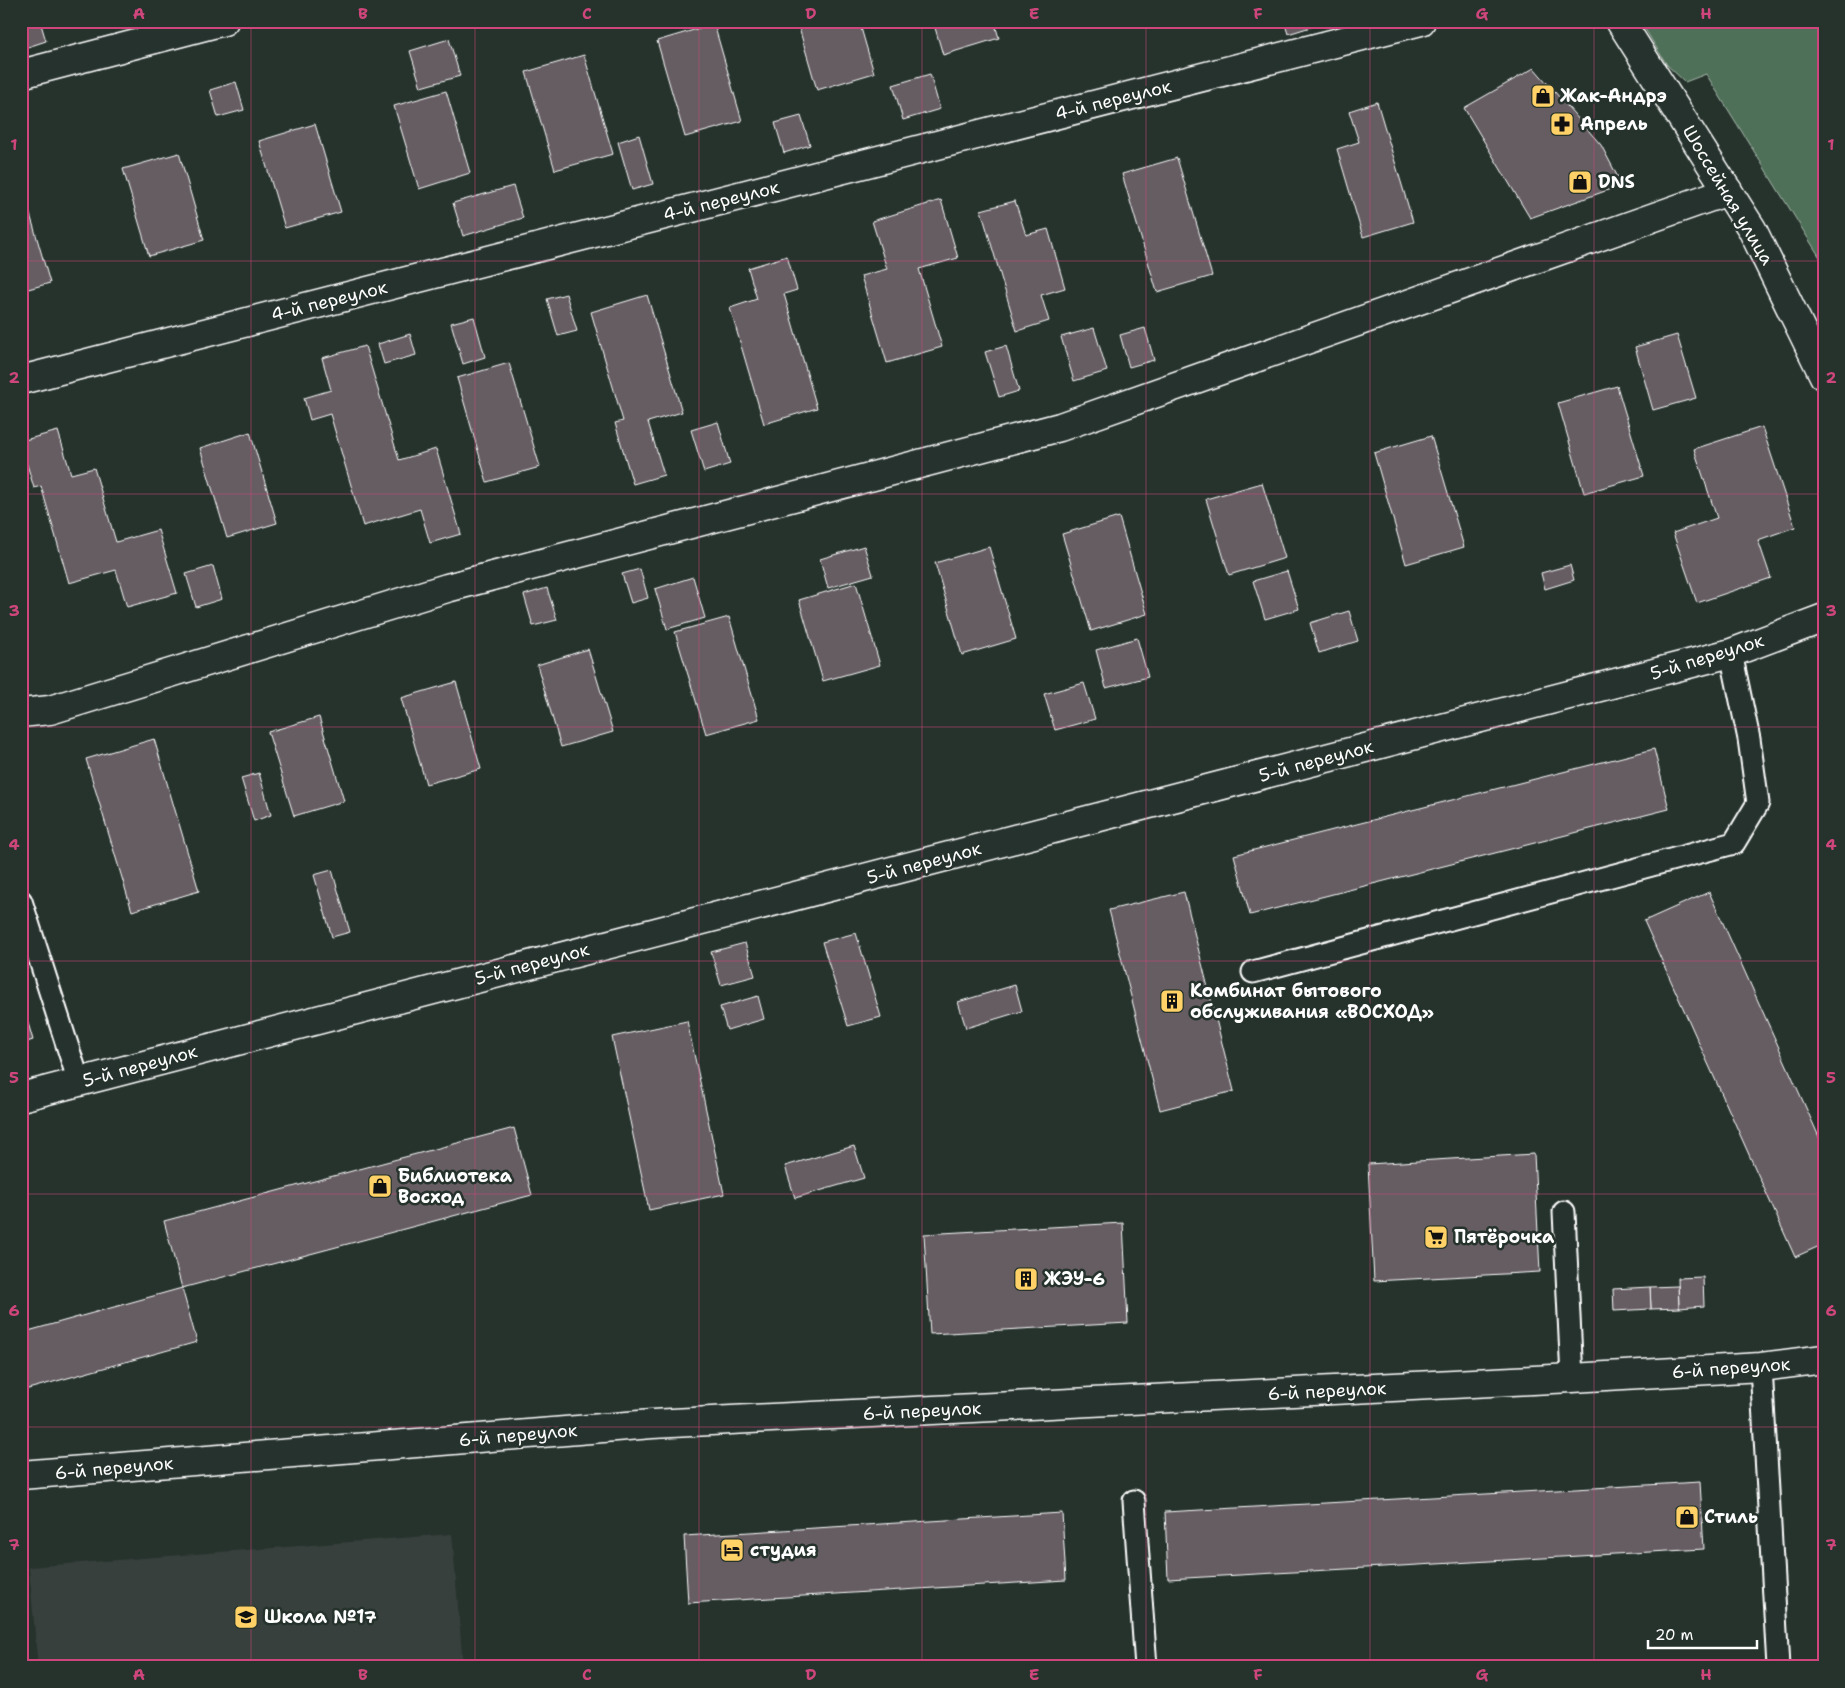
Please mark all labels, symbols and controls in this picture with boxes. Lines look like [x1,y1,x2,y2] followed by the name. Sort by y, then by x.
[133,3,145,24] text: A
[358,3,368,24] text: B
[582,3,592,24] text: C
[805,3,817,24] text: D
[1029,3,1039,24] text: E
[1253,3,1263,24] text: F
[1476,3,1489,24] text: G
[1700,3,1712,24] text: H
[1052,74,1174,126] street label: 4-й переулок
[1530,83,1556,109] shop icon: Жак-Андрэ
[1560,84,1667,108] place label: Жак-Андрэ
[1549,111,1575,137] pharmacy icon: Апрель
[1580,112,1648,136] place label: Апрель
[1677,121,1779,269] street label: Шоссейная улица
[10,134,18,155] text: 1
[1827,134,1835,155] text: 1
[1567,169,1593,195] shop icon: DNS
[1598,170,1635,194] place label: DNS
[660,175,782,227] street label: 4-й переулок
[268,275,390,327] street label: 4-й переулок
[8,367,20,388] text: 2
[1825,367,1837,388] text: 2
[8,600,20,621] text: 3
[1825,600,1837,621] text: 3
[1647,628,1767,686] street label: 5-й переулок
[1256,734,1376,788] street label: 5-й переулок
[8,834,20,855] text: 4
[1825,834,1837,855] text: 4
[864,836,984,890] street label: 5-й переулок
[472,937,592,991] street label: 5-й переулок
[1190,979,1434,1024] place label: Комбинат бытового обслуживания «ВОСХОД»
[1159,988,1185,1014] building icon: Комбинат бытового обслуживания «ВОСХОД»
[80,1039,200,1093] street label: 5-й переулок
[9,1067,19,1088] text: 5
[1826,1067,1836,1088] text: 5
[398,1164,513,1209] place label: Библиотека Восход
[367,1173,393,1199] shop icon: Библиотека Восход
[1423,1224,1449,1250] supermarket icon: Пятёрочка
[1454,1225,1555,1249] place label: Пятёрочка
[1013,1266,1039,1292] building icon: ЖЭУ-6
[1044,1267,1105,1291] place label: ЖЭУ-6
[8,1300,20,1321] text: 6
[1825,1300,1837,1321] text: 6
[1671,1352,1792,1384] street label: 6-й переулок
[1267,1376,1387,1406] street label: 6-й переулок
[862,1396,982,1426] street label: 6-й переулок
[458,1418,579,1452] street label: 6-й переулок
[54,1451,175,1485] street label: 6-й переулок
[1674,1504,1700,1530] shop icon: Стиль
[1704,1505,1758,1529] place label: Стиль
[8,1534,20,1555] text: 7
[1825,1534,1837,1555] text: 7
[719,1537,745,1563] hotel icon: студия
[750,1538,817,1562] place label: студия
[233,1604,259,1630] school or university icon: Школа №17
[264,1605,377,1629] place label: Школа №17
[1648,1618,1756,1650] scale bar
[1655,1625,1694,1645] text: 20 m
[133,1664,145,1685] text: A
[358,1664,368,1685] text: B
[582,1664,592,1685] text: C
[805,1664,817,1685] text: D
[1029,1664,1039,1685] text: E
[1253,1664,1263,1685] text: F
[1476,1664,1489,1685] text: G
[1700,1664,1712,1685] text: H

